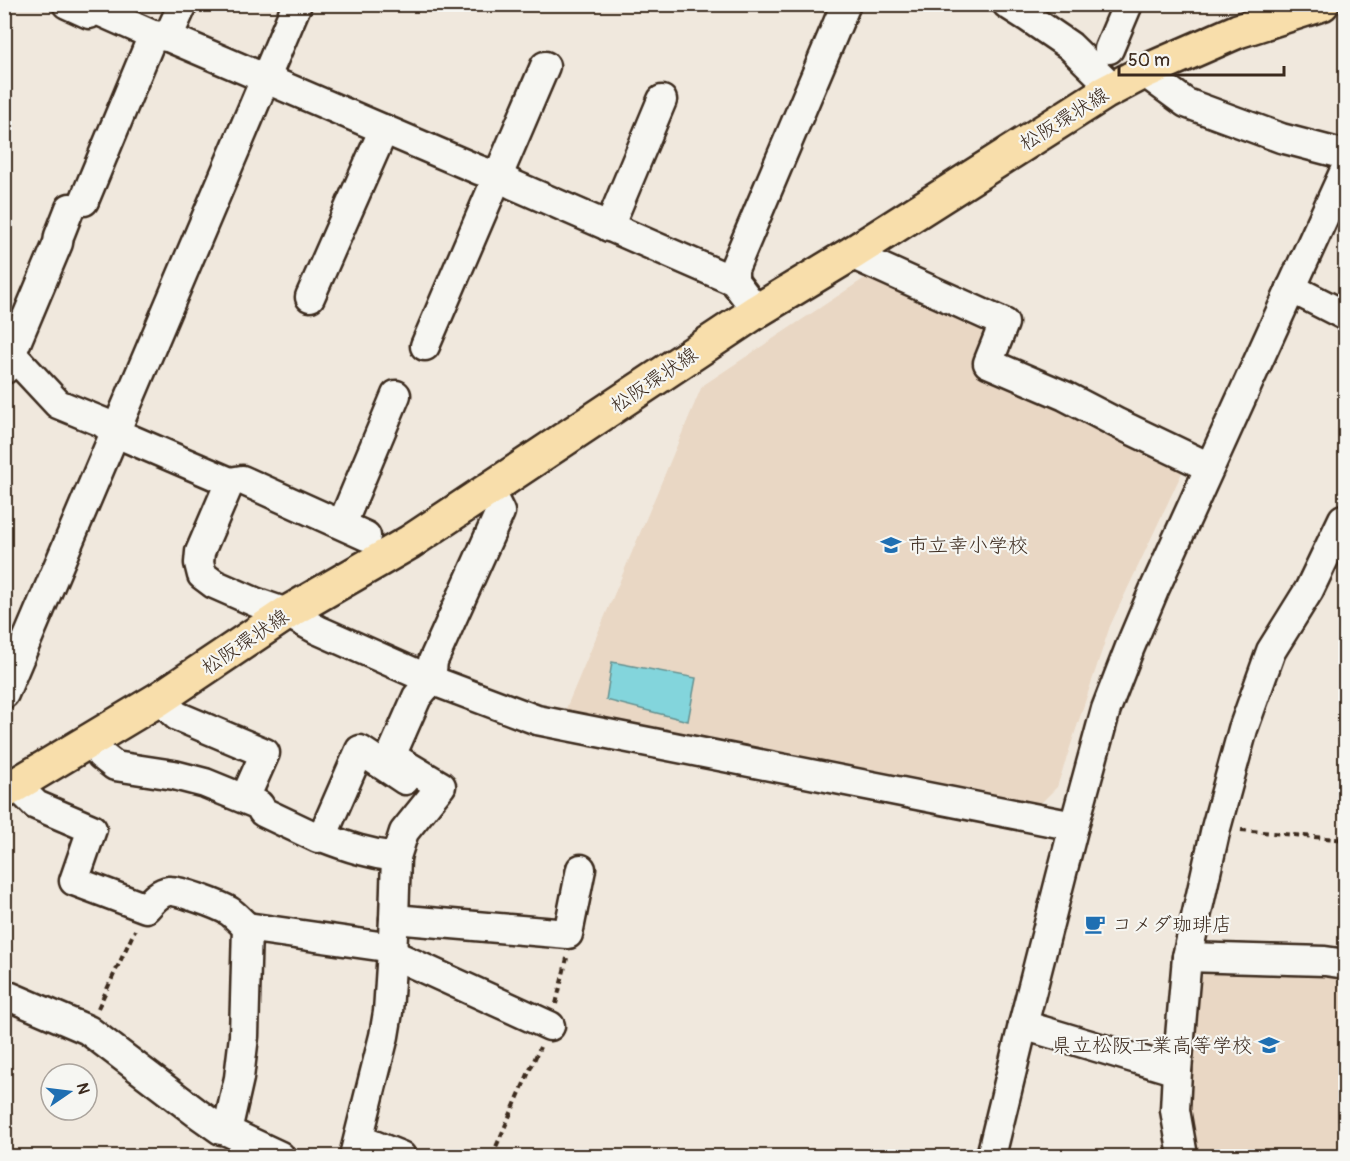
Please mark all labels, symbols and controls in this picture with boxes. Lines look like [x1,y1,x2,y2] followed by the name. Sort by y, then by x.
[1119,39,1284,77] scale bar
[1128,49,1170,72] text: 50 m
[1015,82,1113,156] street label: 松阪環状線
[606,342,702,418] street label: 松阪環状線
[879,533,903,557] school or university icon: 市立幸小学校
[908,533,1028,558] place label: 市立幸小学校
[197,604,293,680] street label: 松阪環状線
[1083,912,1107,936] cafe icon: コメダ珈琲店
[1112,912,1232,937] place label: コメダ珈琲店
[1052,1033,1252,1058] place label: 県立松阪工業高等学校
[1257,1033,1281,1057] school or university icon: 県立松阪工業高等学校
[39,1062,99,1122] north arrow
[72,1081,94,1096] text: N

